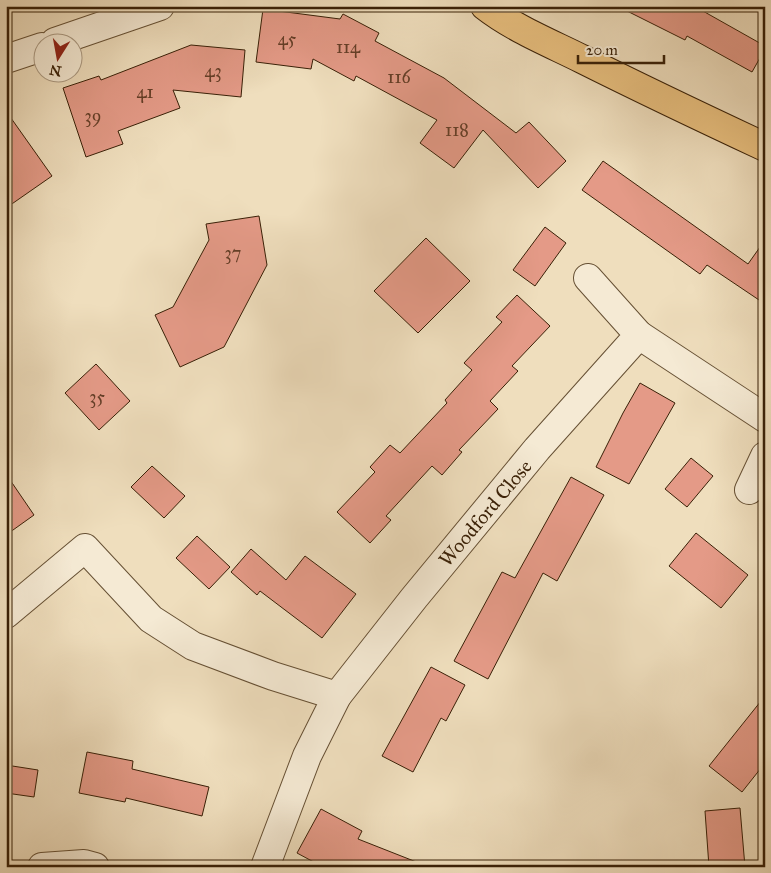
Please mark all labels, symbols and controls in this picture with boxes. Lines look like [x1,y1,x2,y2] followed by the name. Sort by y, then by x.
[278,28,297,50] house number: 45
[32,32,82,82] north arrow
[578,32,665,64] scale bar
[336,36,361,58] house number: 114
[586,41,618,59] text: 20 m
[204,60,222,82] house number: 43
[48,61,63,80] text: N
[387,66,411,88] house number: 116
[136,81,154,103] house number: 41
[85,105,101,127] house number: 39
[445,119,469,141] house number: 118
[225,242,241,264] house number: 37
[89,386,105,408] house number: 35
[433,455,537,571] street label: Woodford Close

